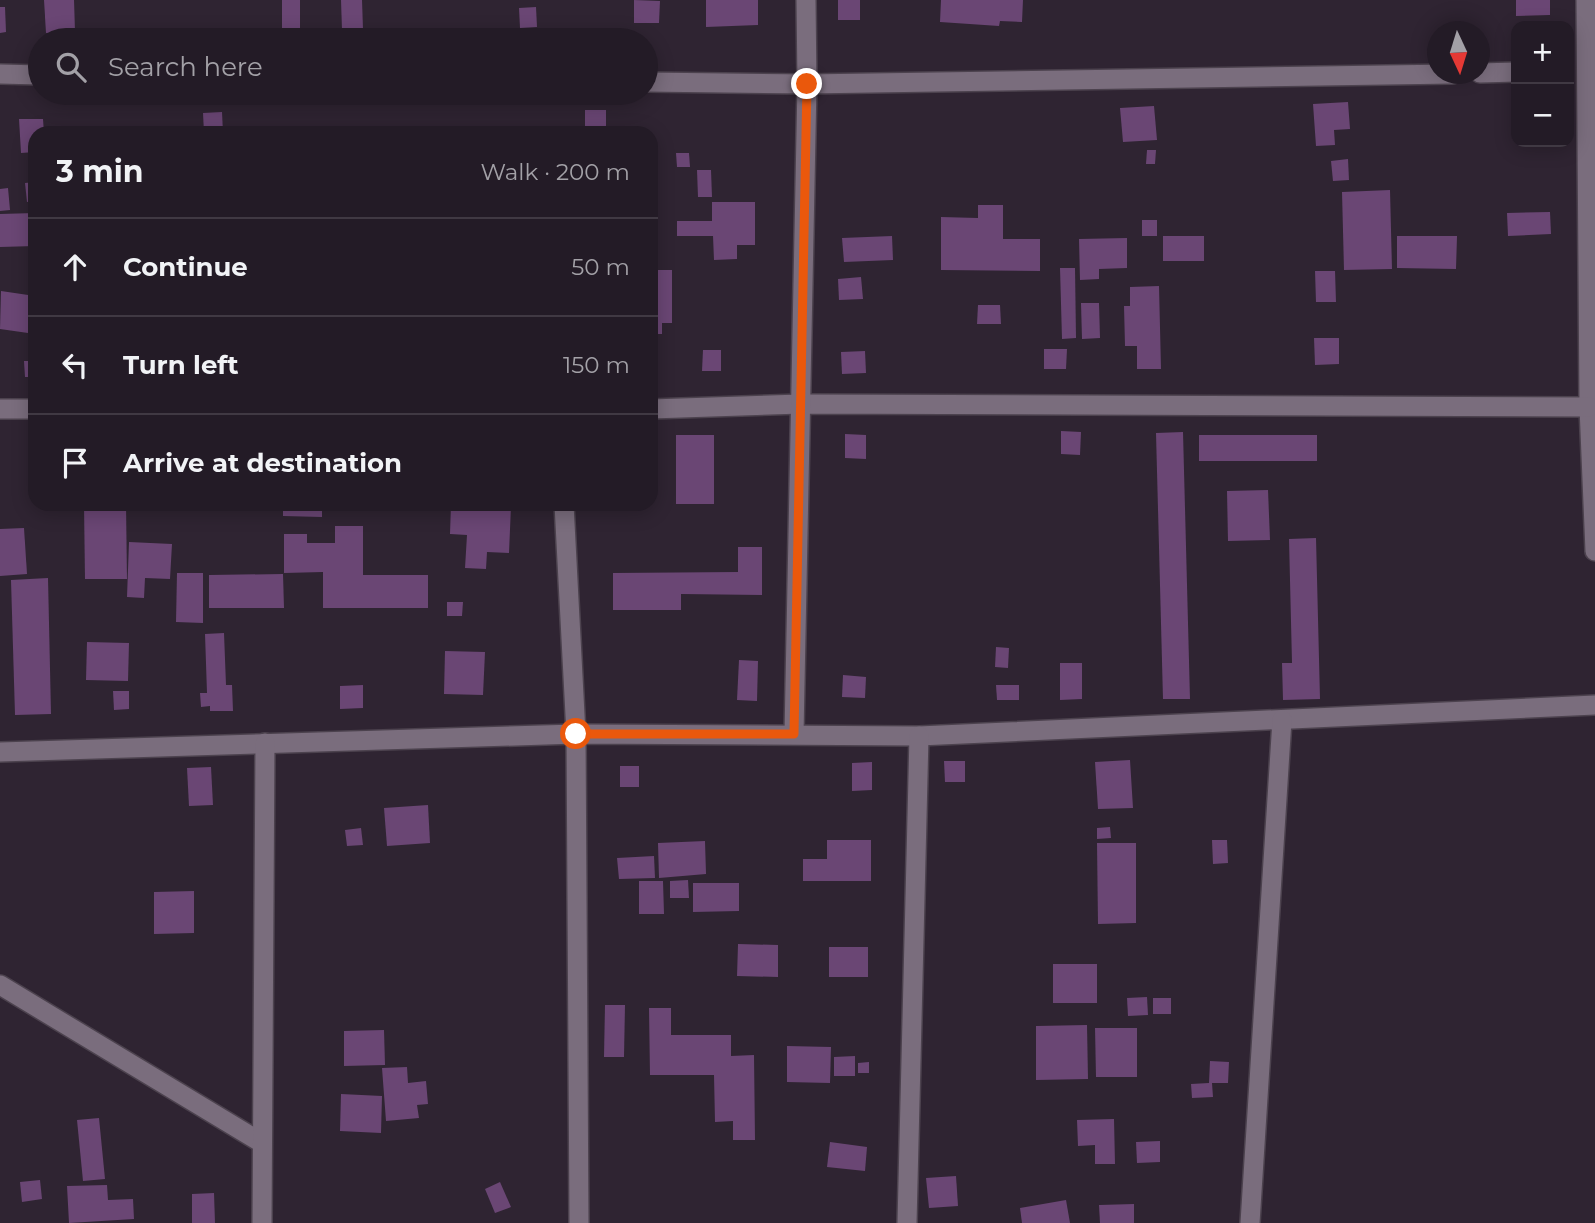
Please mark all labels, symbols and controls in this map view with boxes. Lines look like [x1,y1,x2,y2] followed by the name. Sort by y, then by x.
[1427,21,1490,84] north arrow
[1511,21,1574,147] map controls
[1511,21,1574,84] button: +
[28,28,658,105] search box
[52,48,90,86] icon: search
[108,51,263,83] text: Search here
[791,68,822,99] route end
[1511,84,1574,147] button: −
[56,153,143,190] text: 3 min
[480,158,630,186] text: Walk · 200 m
[56,248,94,286] icon: ahead
[123,251,248,283] text: Continue
[571,253,630,281] text: 50 m
[56,346,94,384] icon: left
[123,349,239,381] text: Turn left
[563,351,630,379] text: 150 m
[56,444,94,482] icon: arrive
[123,447,402,479] text: Arrive at destination
[560,718,591,749] route start

